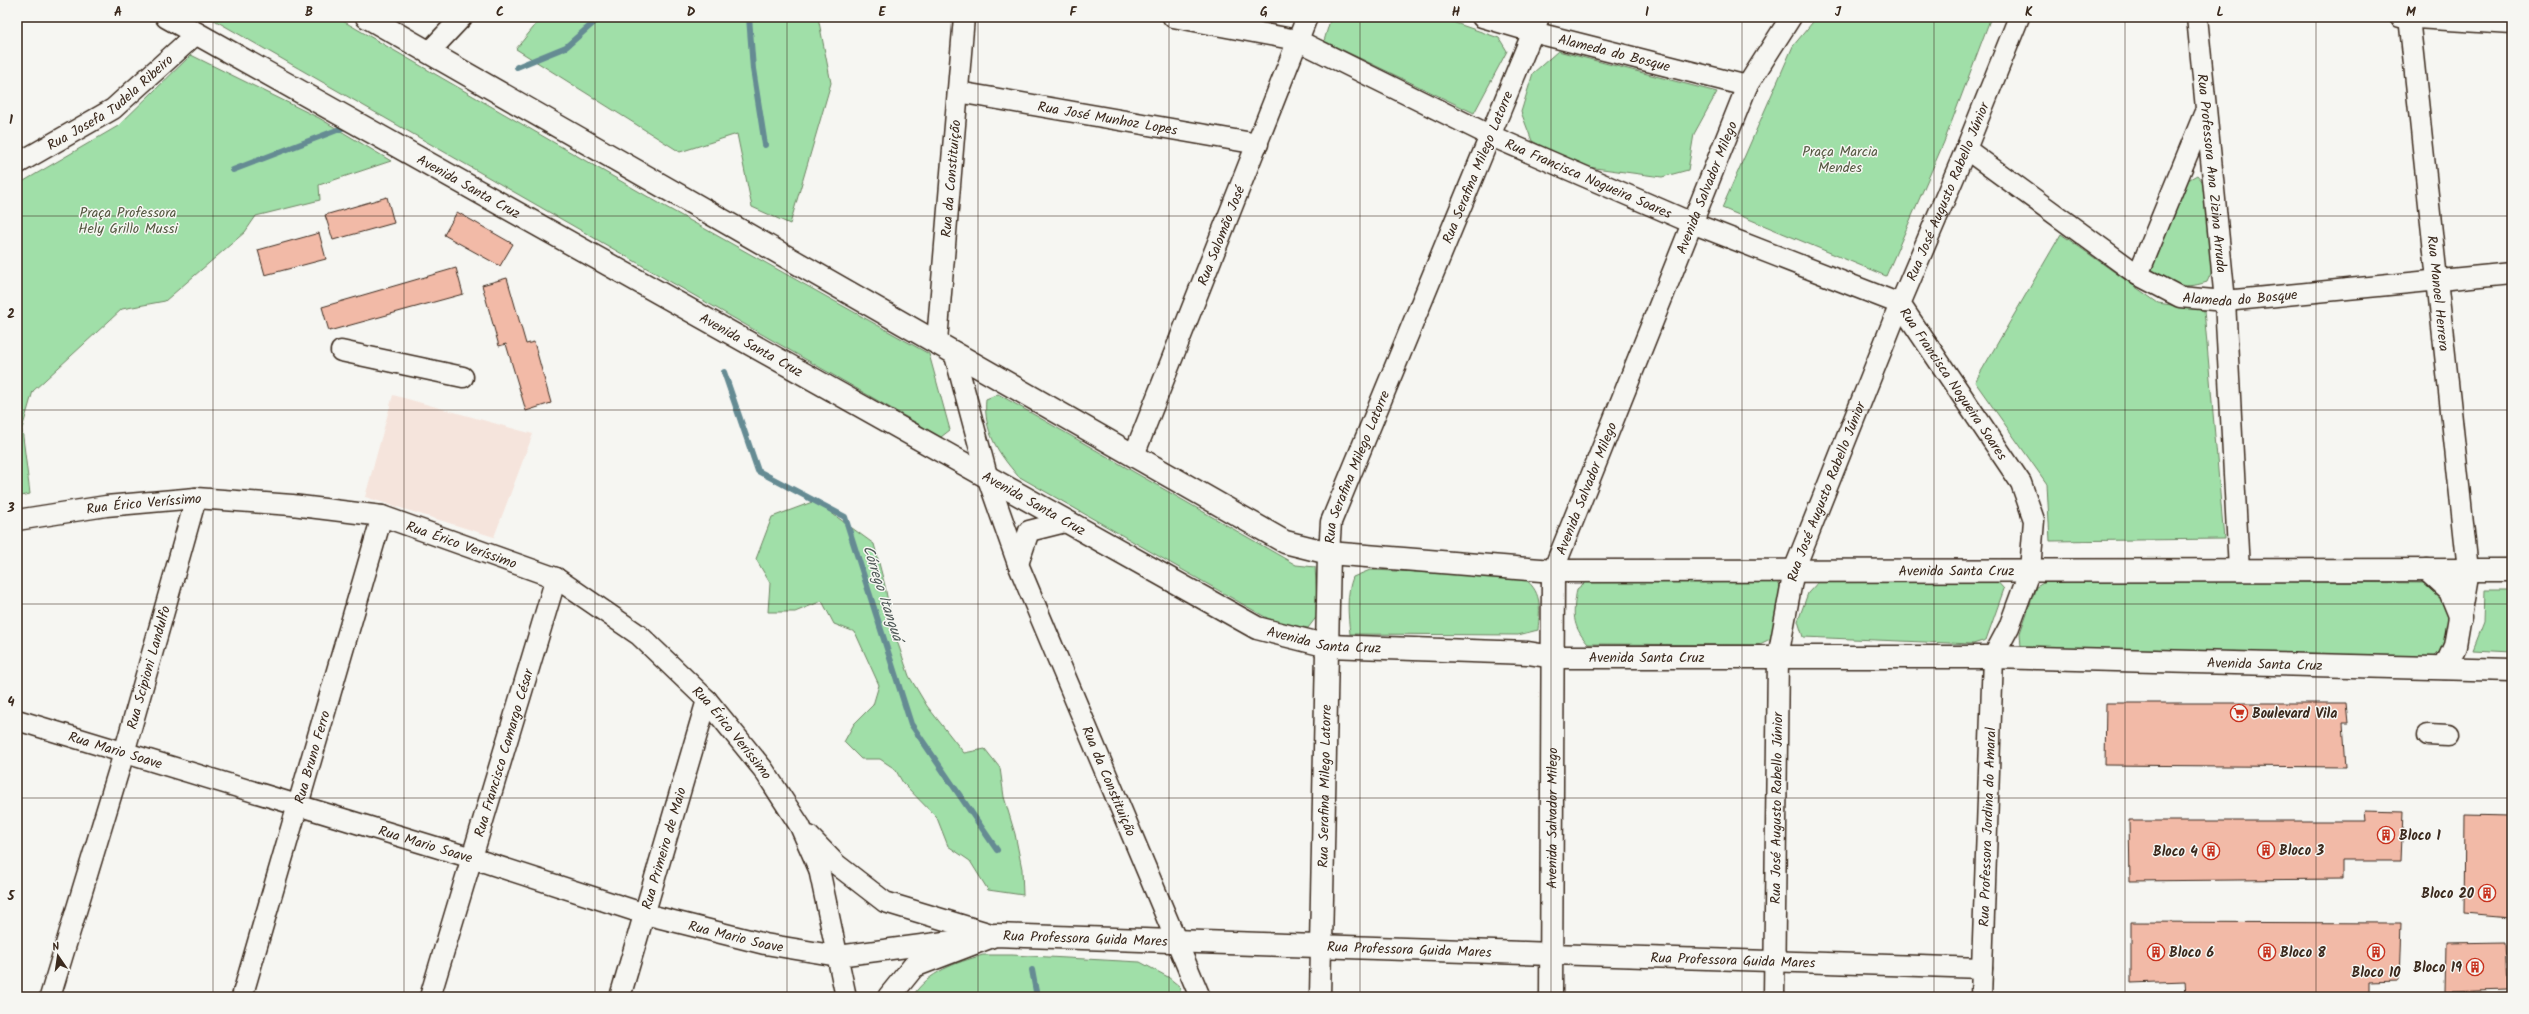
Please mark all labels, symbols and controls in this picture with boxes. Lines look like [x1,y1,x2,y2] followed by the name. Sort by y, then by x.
[114,2,122,23] text: A
[305,2,313,23] text: B
[496,2,504,23] text: C
[687,2,696,23] text: D
[878,2,886,23] text: E
[1069,2,1077,23] text: F
[1260,2,1268,23] text: G
[1452,2,1461,23] text: H
[1645,2,1649,23] text: I
[1835,2,1842,23] text: J
[2025,2,2033,23] text: K
[2216,2,2224,23] text: L
[2406,2,2416,23] text: M
[1556,29,1673,78] street label: Alameda do Bosque
[43,50,179,157] street label: Rua Josefa Tudela Ribeiro
[2191,73,2232,274] street label: Rua Professora Ana Zizina Arruda
[1437,87,1520,247] street label: Rua Serafina Milego Latorre
[1036,96,1179,142] street label: Rua José Munhoz Lopes
[1901,98,1996,285] street label: Rua José Augusto Rabello Júnior
[9,110,13,131] text: 1
[1671,118,1744,258] street label: Avenida Salvador Milego
[936,119,967,238] street label: Rua da Constituição
[1501,133,1675,225] street label: Rua Francisca Nogueira Soares
[1802,141,1878,179] park label: Praça Marcia Mendes
[412,149,524,225] street label: Avenida Santa Cruz
[1192,182,1252,289] street label: Rua Salomão José
[78,202,178,240] park label: Praça Professora Hely Grillo Mussi
[2420,234,2455,353] street label: Rua Manoel Herrera
[2182,284,2299,313] street label: Alameda do Bosque
[1893,303,2013,465] street label: Rua Francisca Nogueira Soares
[7,304,15,325] text: 2
[695,308,807,383] street label: Avenida Santa Cruz
[1320,387,1396,545] street label: Rua Serafina Milego Latorre
[1782,397,1872,584] street label: Rua José Augusto Rabello Júnior
[1550,419,1623,558] street label: Avenida Salvador Milego
[978,466,1089,542] street label: Avenida Santa Cruz
[85,488,202,521] street label: Rua Érico Veríssimo
[6,498,15,519] text: 3
[403,516,520,575] street label: Rua Érico Veríssimo
[855,542,910,648] water label: Córrego Itanguá
[1898,561,2014,583] street label: Avenida Santa Cruz
[121,603,177,732] street label: Rua Scipioni Landulfo
[1264,621,1381,660] street label: Avenida Santa Cruz
[1589,647,1705,669] street label: Avenida Santa Cruz
[2206,652,2323,677] street label: Avenida Santa Cruz
[469,665,540,840] street label: Rua Francisco Camargo César
[687,681,777,784] street label: Rua Érico Veríssimo
[7,692,15,713] text: 4
[1313,703,1338,868] street label: Rua Serafina Milego Latorre
[2229,703,2249,723] supermarket icon: Boulevard Vila
[2252,703,2337,725] place label: Boulevard Vila
[289,708,337,806] street label: Rua Bruno Ferro
[1765,710,1789,904] street label: Rua José Augusto Rabello Júnior
[1075,723,1141,840] street label: Rua da Constituição
[66,726,166,776] street label: Rua Mario Soave
[1974,726,2002,927] street label: Rua Professora Jordina do Amaral
[1542,747,1564,889] street label: Avenida Salvador Milego
[636,785,693,912] street label: Rua Primeiro de Maio
[376,820,476,870] street label: Rua Mario Soave
[2376,825,2396,845] building icon: Bloco 1
[2399,825,2441,847] place label: Bloco 1
[2256,840,2276,860] building icon: Bloco 3
[2279,840,2324,862] place label: Bloco 3
[2153,841,2198,863] place label: Bloco 4
[2201,841,2221,861] building icon: Bloco 4
[2421,883,2475,905] place label: Bloco 20
[2477,883,2497,903] building icon: Bloco 20
[7,886,16,907] text: 5
[686,915,786,959] street label: Rua Mario Soave
[1003,925,1168,953] street label: Rua Professora Guida Mares
[38,936,78,976] north arrow
[1326,936,1492,964] street label: Rua Professora Guida Mares
[51,938,61,957] text: N
[2146,942,2166,962] building icon: Bloco 6
[2169,942,2214,964] place label: Bloco 6
[2257,942,2277,962] building icon: Bloco 8
[2280,942,2326,964] place label: Bloco 8
[2366,942,2386,962] building icon: Bloco 10
[1650,947,1816,975] street label: Rua Professora Guida Mares
[2413,957,2462,979] place label: Bloco 19
[2465,957,2485,977] building icon: Bloco 19
[2352,962,2401,984] place label: Bloco 10

